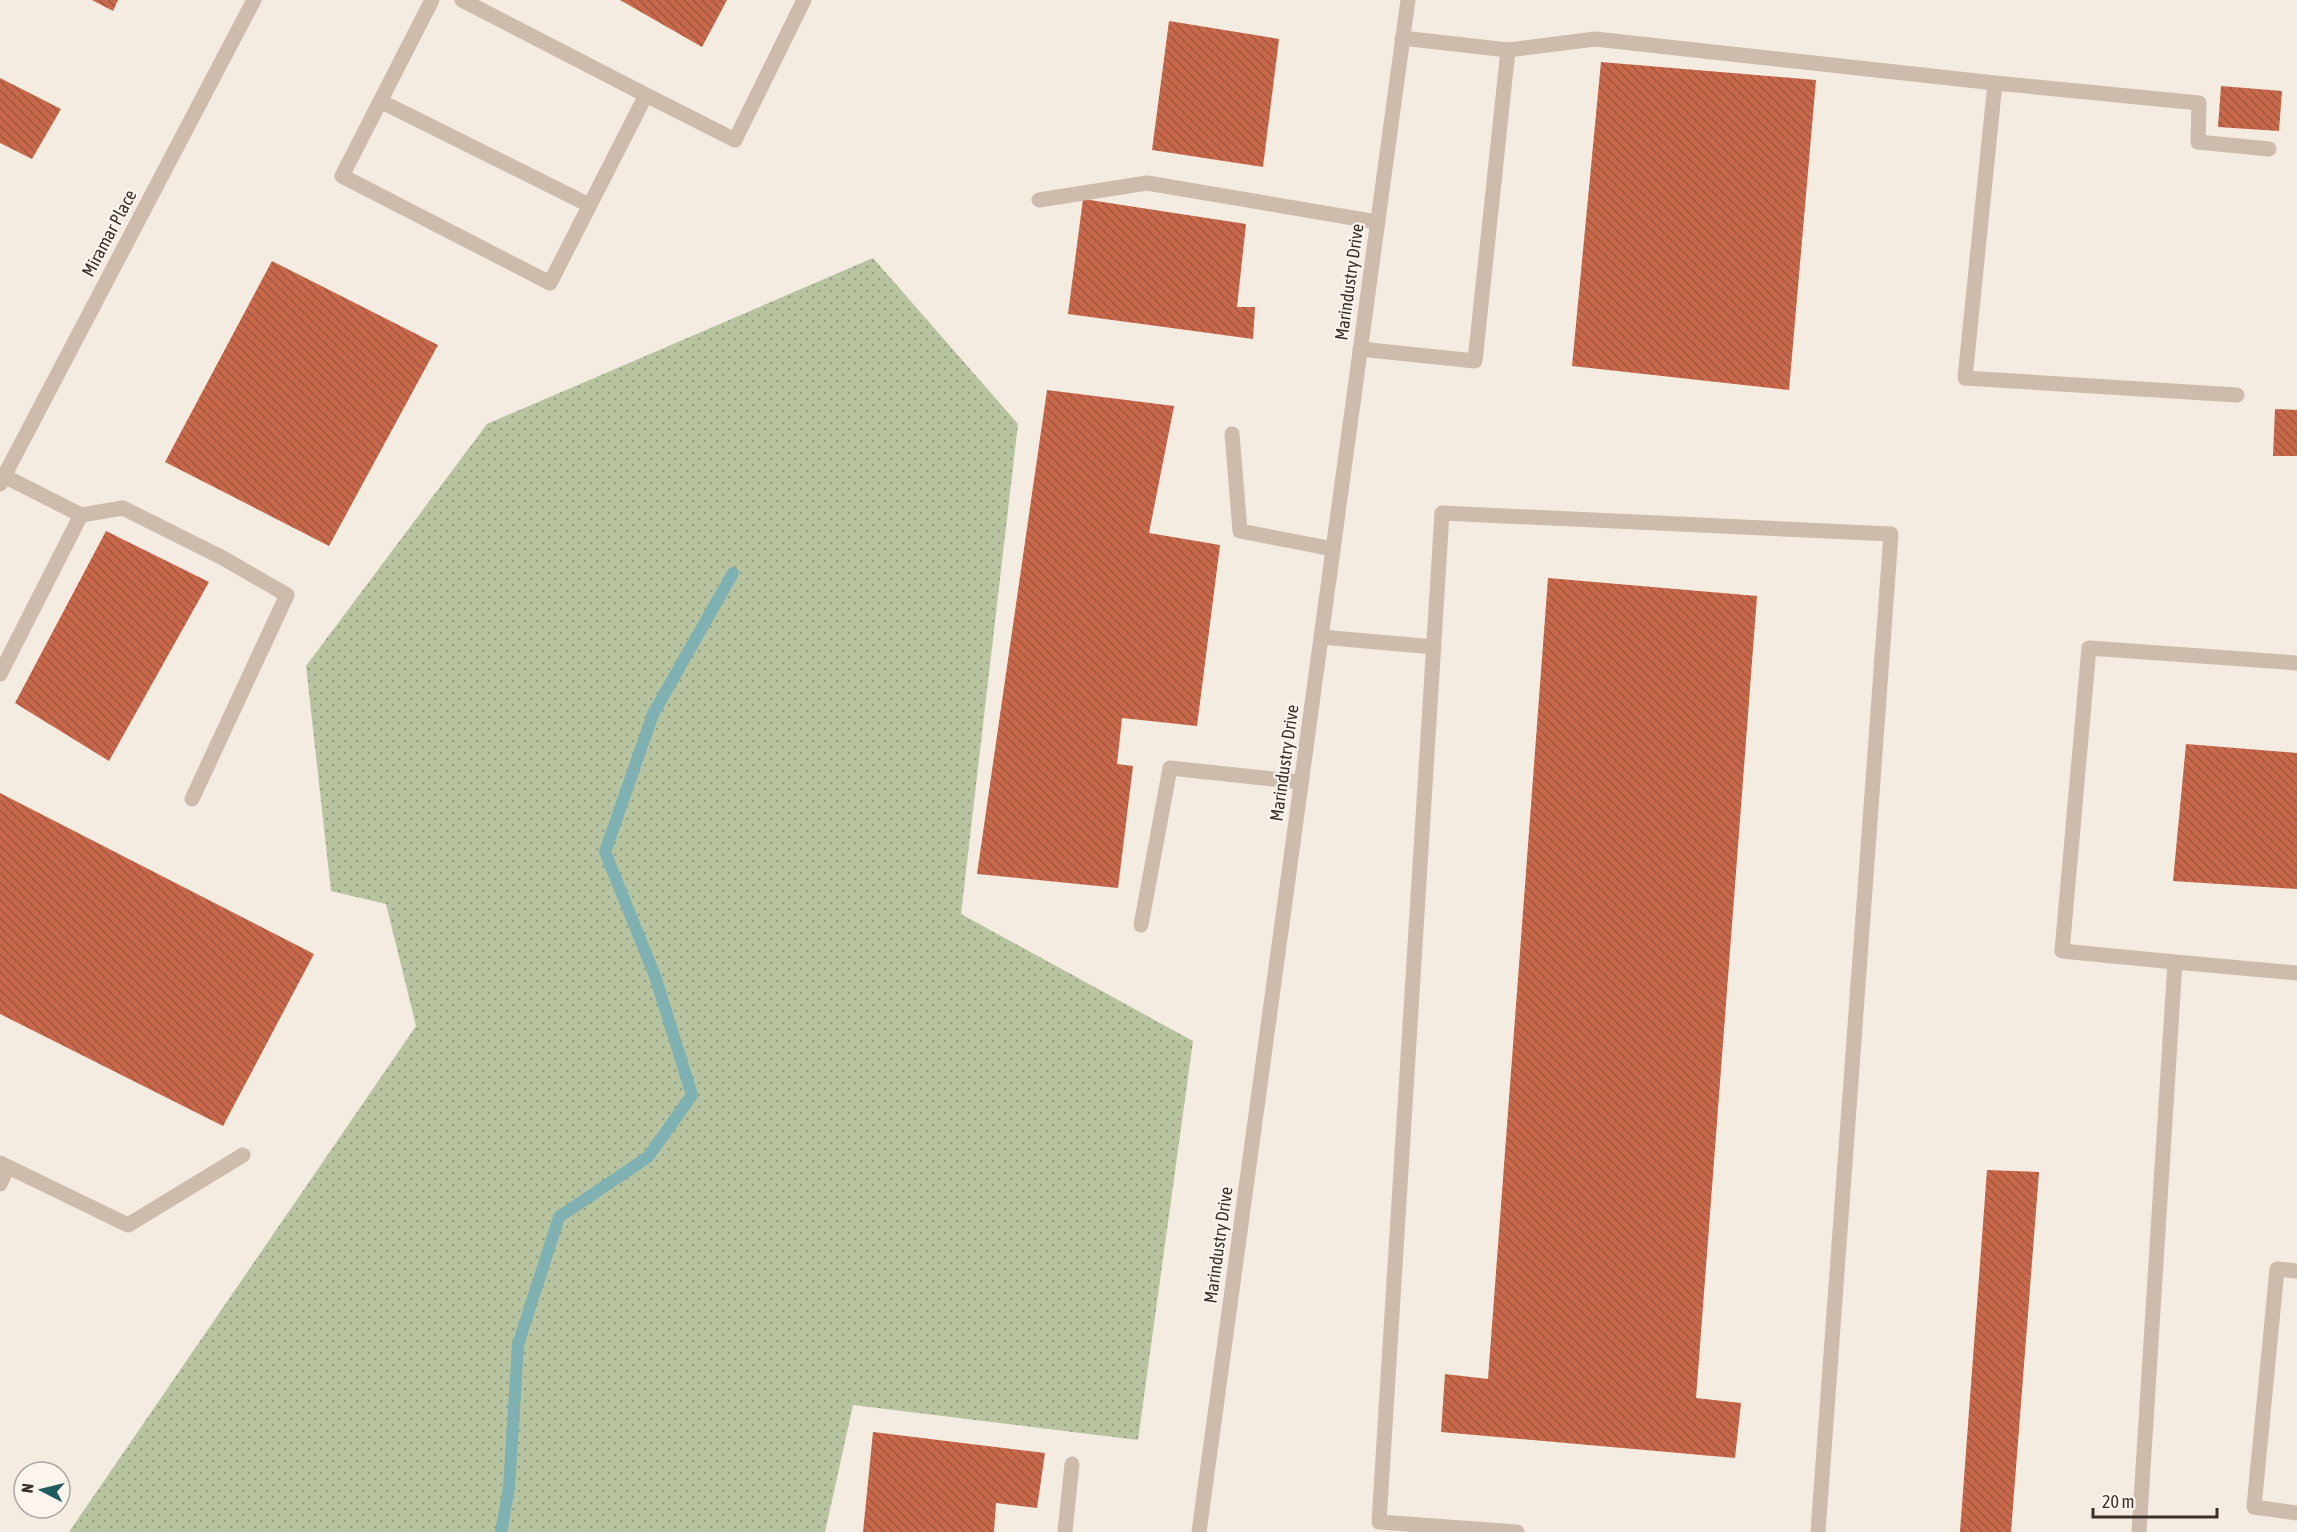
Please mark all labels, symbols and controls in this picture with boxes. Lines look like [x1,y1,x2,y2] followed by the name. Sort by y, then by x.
[77,186,141,280] street label: Miramar Place
[1330,222,1368,342] street label: Marindustry Drive
[1265,703,1303,823] street label: Marindustry Drive
[1199,1185,1237,1305] street label: Marindustry Drive
[12,1460,72,1520] north arrow
[2093,1481,2218,1519] scale bar
[18,1482,37,1494] text: N
[2102,1491,2134,1512] text: 20 m

